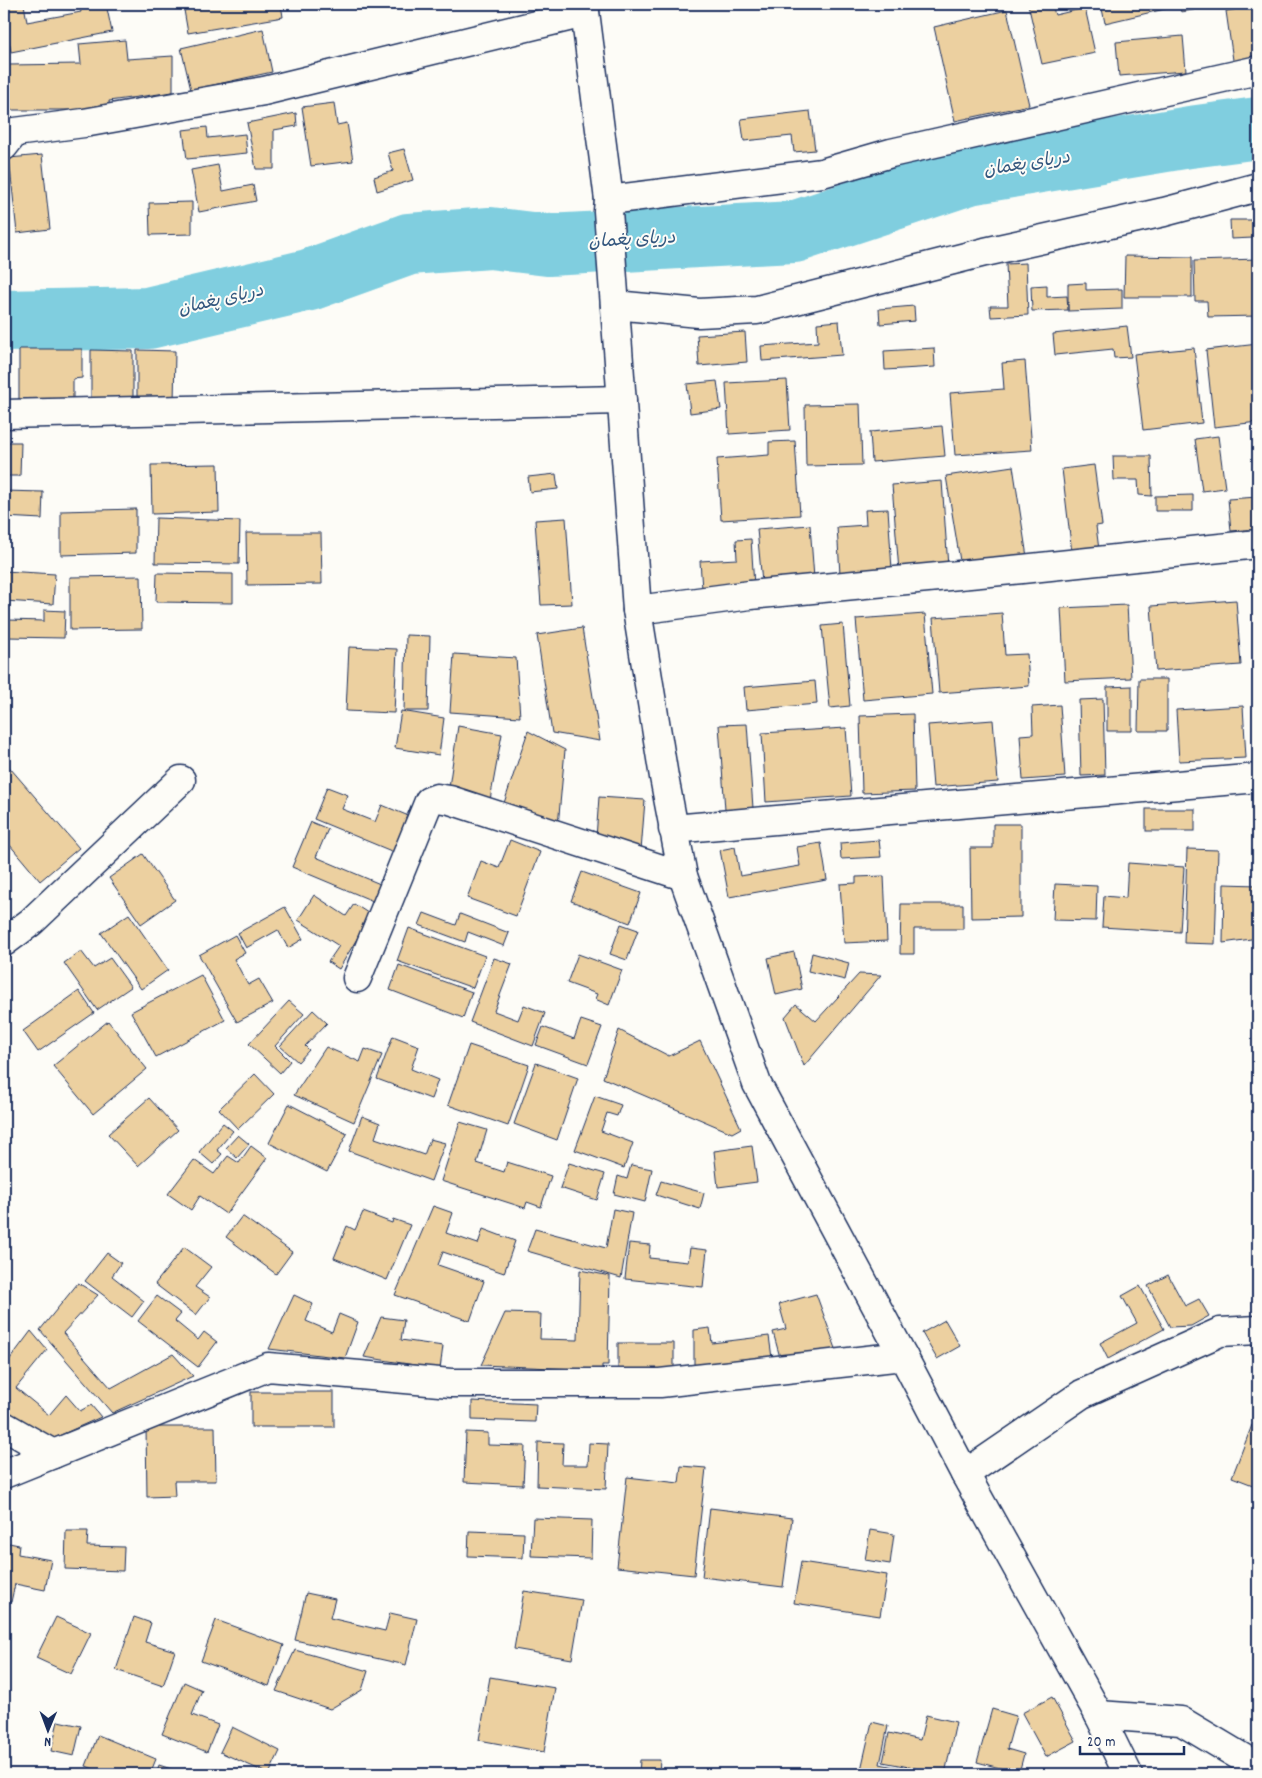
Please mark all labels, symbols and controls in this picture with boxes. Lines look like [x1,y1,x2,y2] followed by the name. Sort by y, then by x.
[982,146,1072,184] water label: دریای پغمان
[588,226,676,256] water label: دریای پغمان
[176,279,266,323] water label: دریای پغمان
[22,1706,72,1756] north arrow
[1080,1723,1183,1755] scale bar
[44,1731,51,1751] text: N
[1087,1732,1115,1754] text: 20 m

